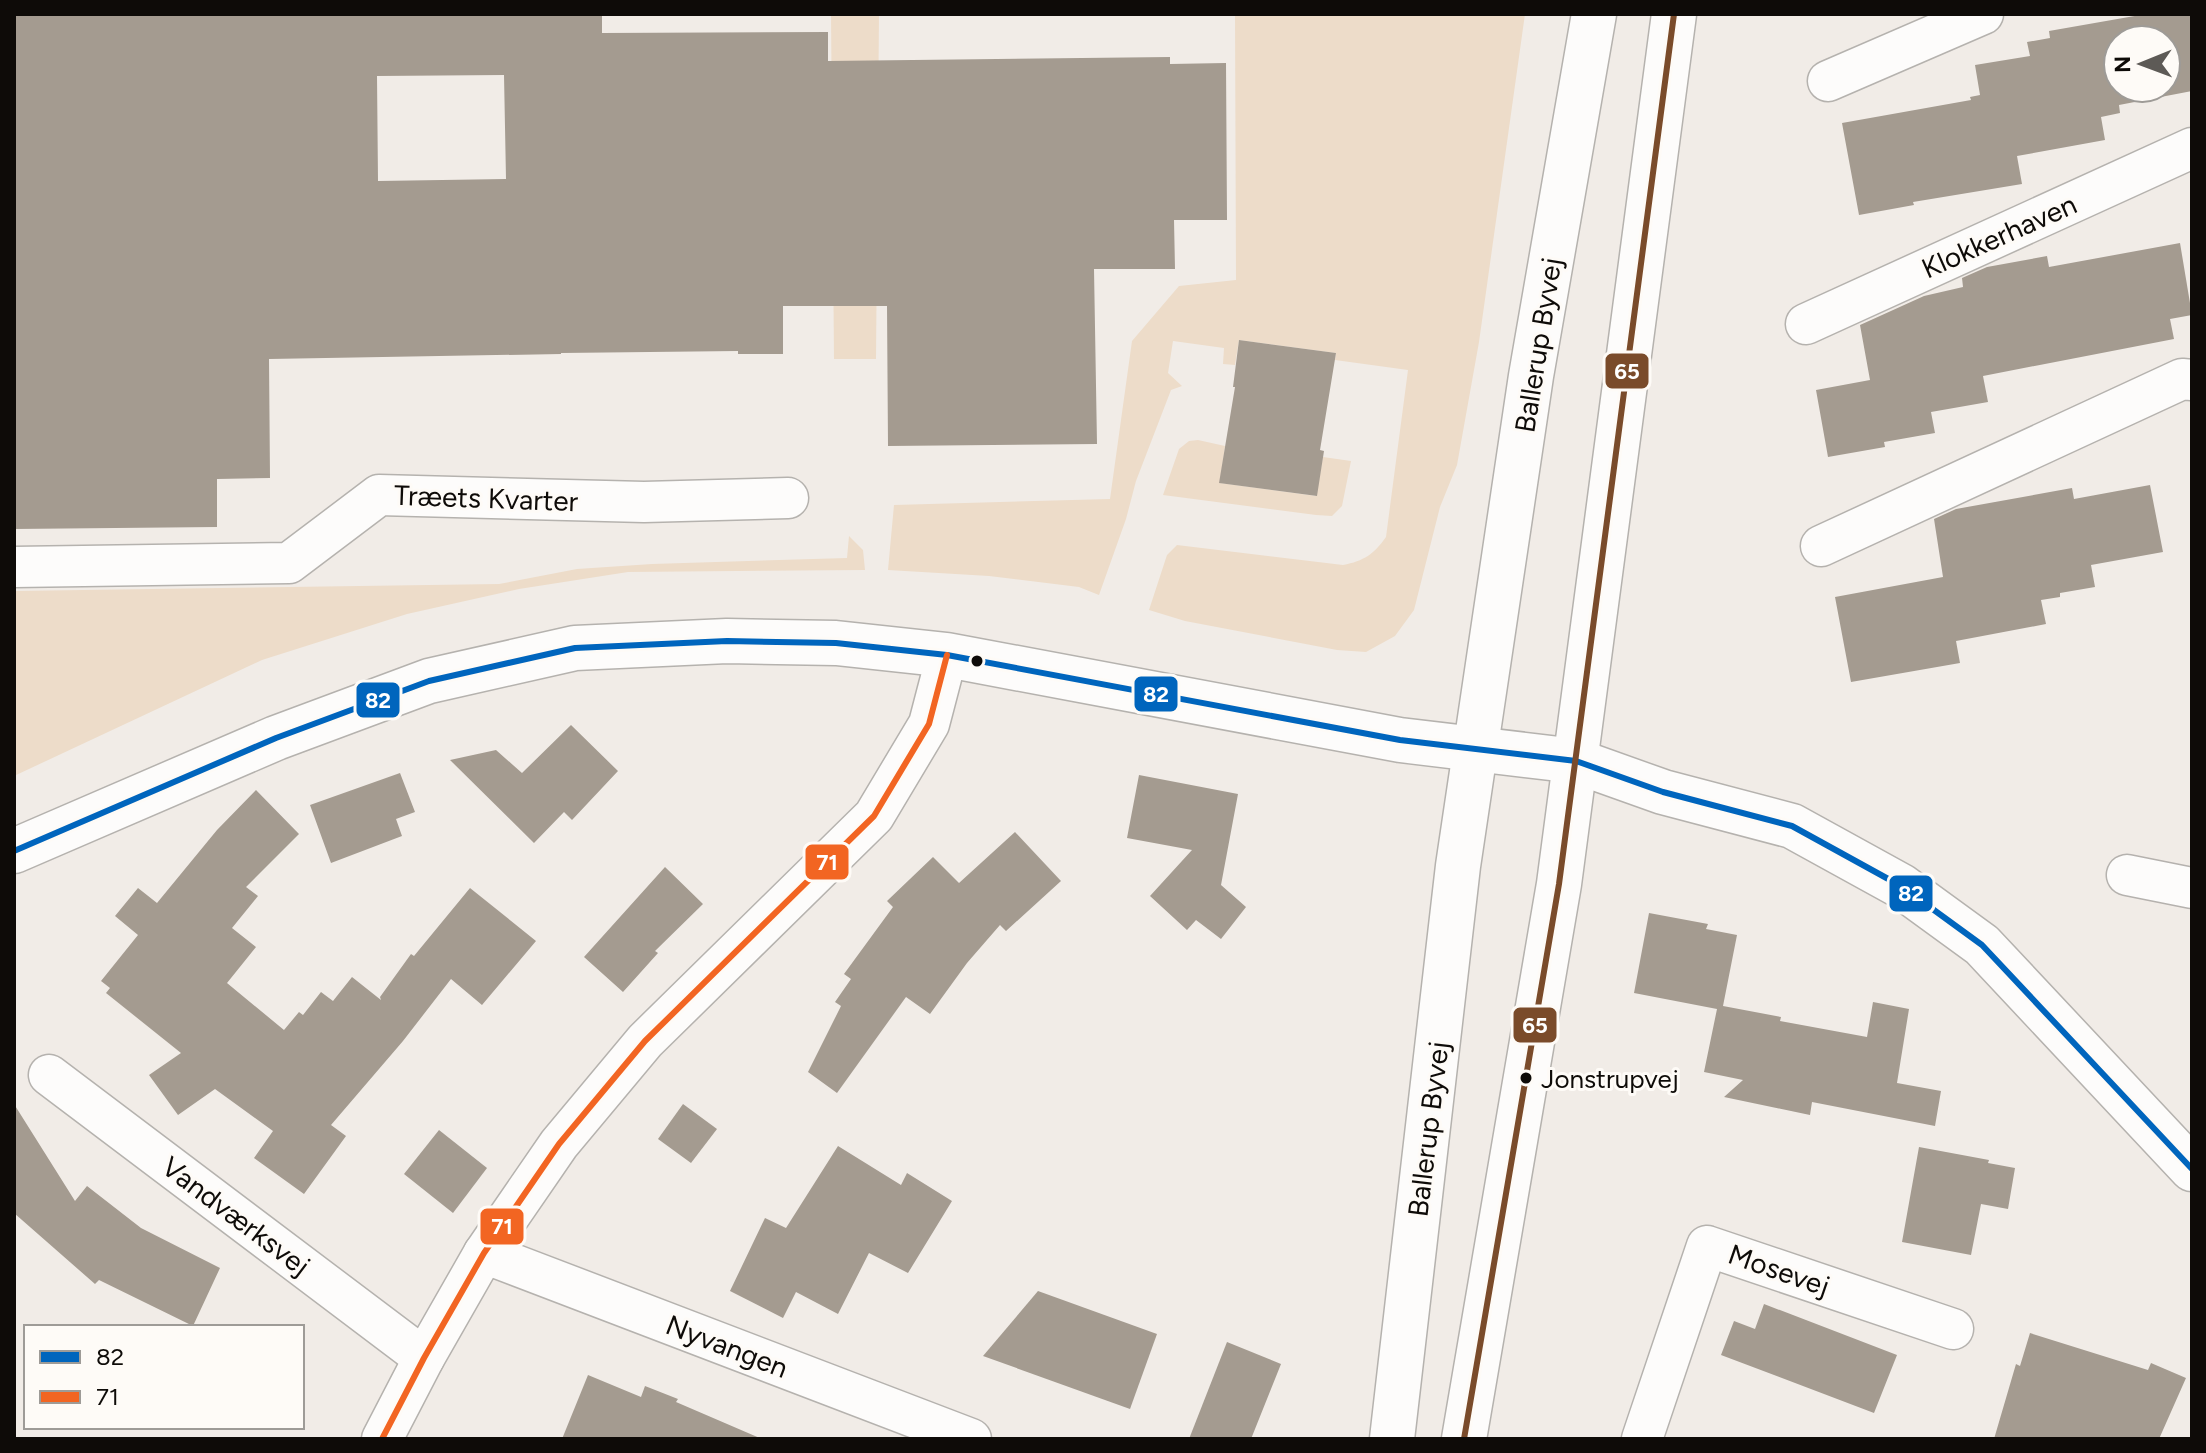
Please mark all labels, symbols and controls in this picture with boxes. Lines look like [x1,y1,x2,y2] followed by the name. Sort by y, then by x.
[2102,24,2182,104] north arrow
[2109,56,2136,73] text: N
[1916,187,2082,285] street label: Klokkerhaven
[1507,255,1569,435] street label: Ballerup Byvej
[1604,352,1650,390] line badge: 65
[1614,358,1640,385] text: 65
[393,478,579,518] street label: Træets Kvarter
[969,653,985,669] unlabelled marker
[1133,675,1179,713] line badge: 82
[355,681,401,719] line badge: 82
[1143,681,1169,708] text: 82
[365,687,391,714] text: 82
[804,843,850,881] line badge: 71
[816,849,838,876] text: 71
[1888,874,1934,913] line badge: 82
[1898,880,1924,907] text: 82
[1512,1006,1558,1044] line badge: 65
[1522,1012,1548,1039] text: 65
[1400,1039,1456,1219] street label: Ballerup Byvej
[1541,1063,1679,1095] place label: Jonstrupvej
[1518,1070,1534,1086] marker: Jonstrupvej
[155,1149,317,1283] street label: Vandværksvej
[479,1207,525,1246] line badge: 71
[491,1213,513,1240] text: 71
[1724,1237,1834,1303] street label: Mosevej
[661,1307,793,1385] street label: Nyvangen
[24,1325,304,1429] legend
[96,1342,124,1371] text: 82
[96,1382,119,1411] text: 71

